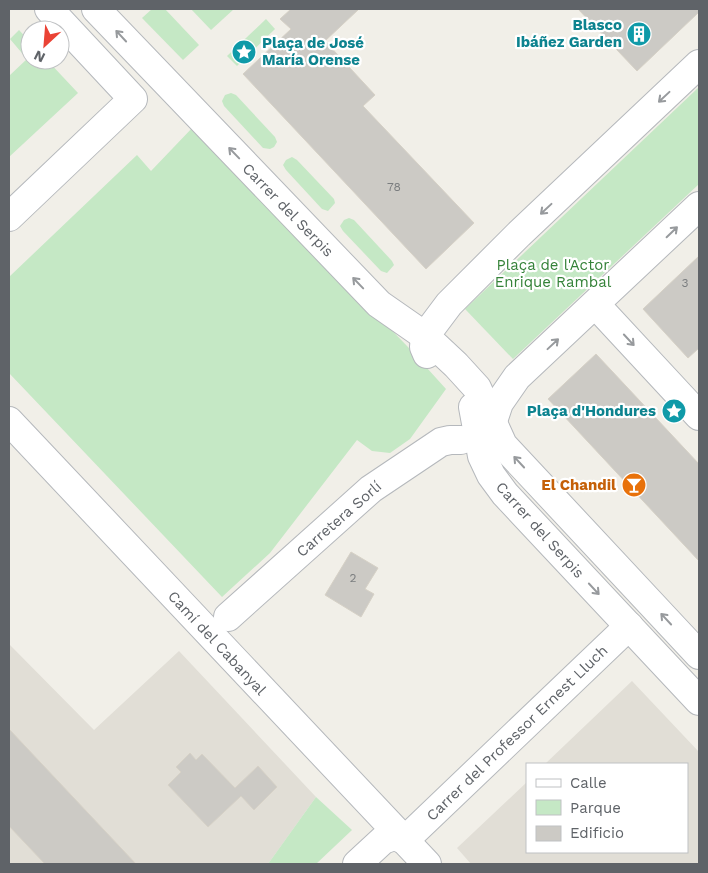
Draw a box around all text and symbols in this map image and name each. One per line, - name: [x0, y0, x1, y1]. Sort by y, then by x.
- place label: Blasco Ibáñez Garden: [516, 16, 622, 51]
- north arrow: [20, 20, 70, 70]
- building icon: Blasco Ibáñez Garden: [626, 21, 652, 47]
- one-way arrow: [115, 29, 127, 42]
- place label: Plaça de José María Orense: [262, 34, 364, 69]
- place icon: Plaça de José María Orense: [231, 39, 257, 65]
- text: N: [31, 47, 47, 66]
- one-way arrow: [657, 91, 670, 103]
- one-way arrow: [228, 147, 240, 160]
- street label: Carrer del Serpis: [239, 159, 337, 261]
- house number: 78: [387, 180, 401, 194]
- one-way arrow: [539, 203, 552, 215]
- one-way arrow: [665, 226, 678, 238]
- park label: Plaça de l'Actor Enrique Rambal: [495, 256, 612, 291]
- house number: 3: [682, 276, 689, 290]
- one-way arrow: [352, 277, 364, 289]
- one-way arrow: [623, 334, 635, 347]
- one-way arrow: [547, 338, 560, 350]
- place icon: Plaça d'Hondures: [661, 398, 687, 424]
- place label: Plaça d'Hondures: [527, 402, 656, 420]
- one-way arrow: [513, 456, 525, 469]
- bar icon: El Chandil: [621, 472, 647, 498]
- place label: El Chandil: [541, 476, 616, 494]
- street label: Carretera Sorlí: [293, 477, 385, 561]
- street label: Carrer del Serpis: [492, 478, 588, 582]
- house number: 2: [350, 571, 357, 585]
- one-way arrow: [588, 583, 600, 595]
- street label: Camí del Cabanyal: [164, 587, 270, 699]
- one-way arrow: [660, 613, 672, 625]
- street label: Carrer del Professor Ernest Lluch: [423, 641, 611, 825]
- legend: [526, 763, 688, 853]
- text: Calle: [570, 774, 607, 792]
- text: Parque: [570, 799, 621, 817]
- text: Edificio: [570, 824, 624, 842]

